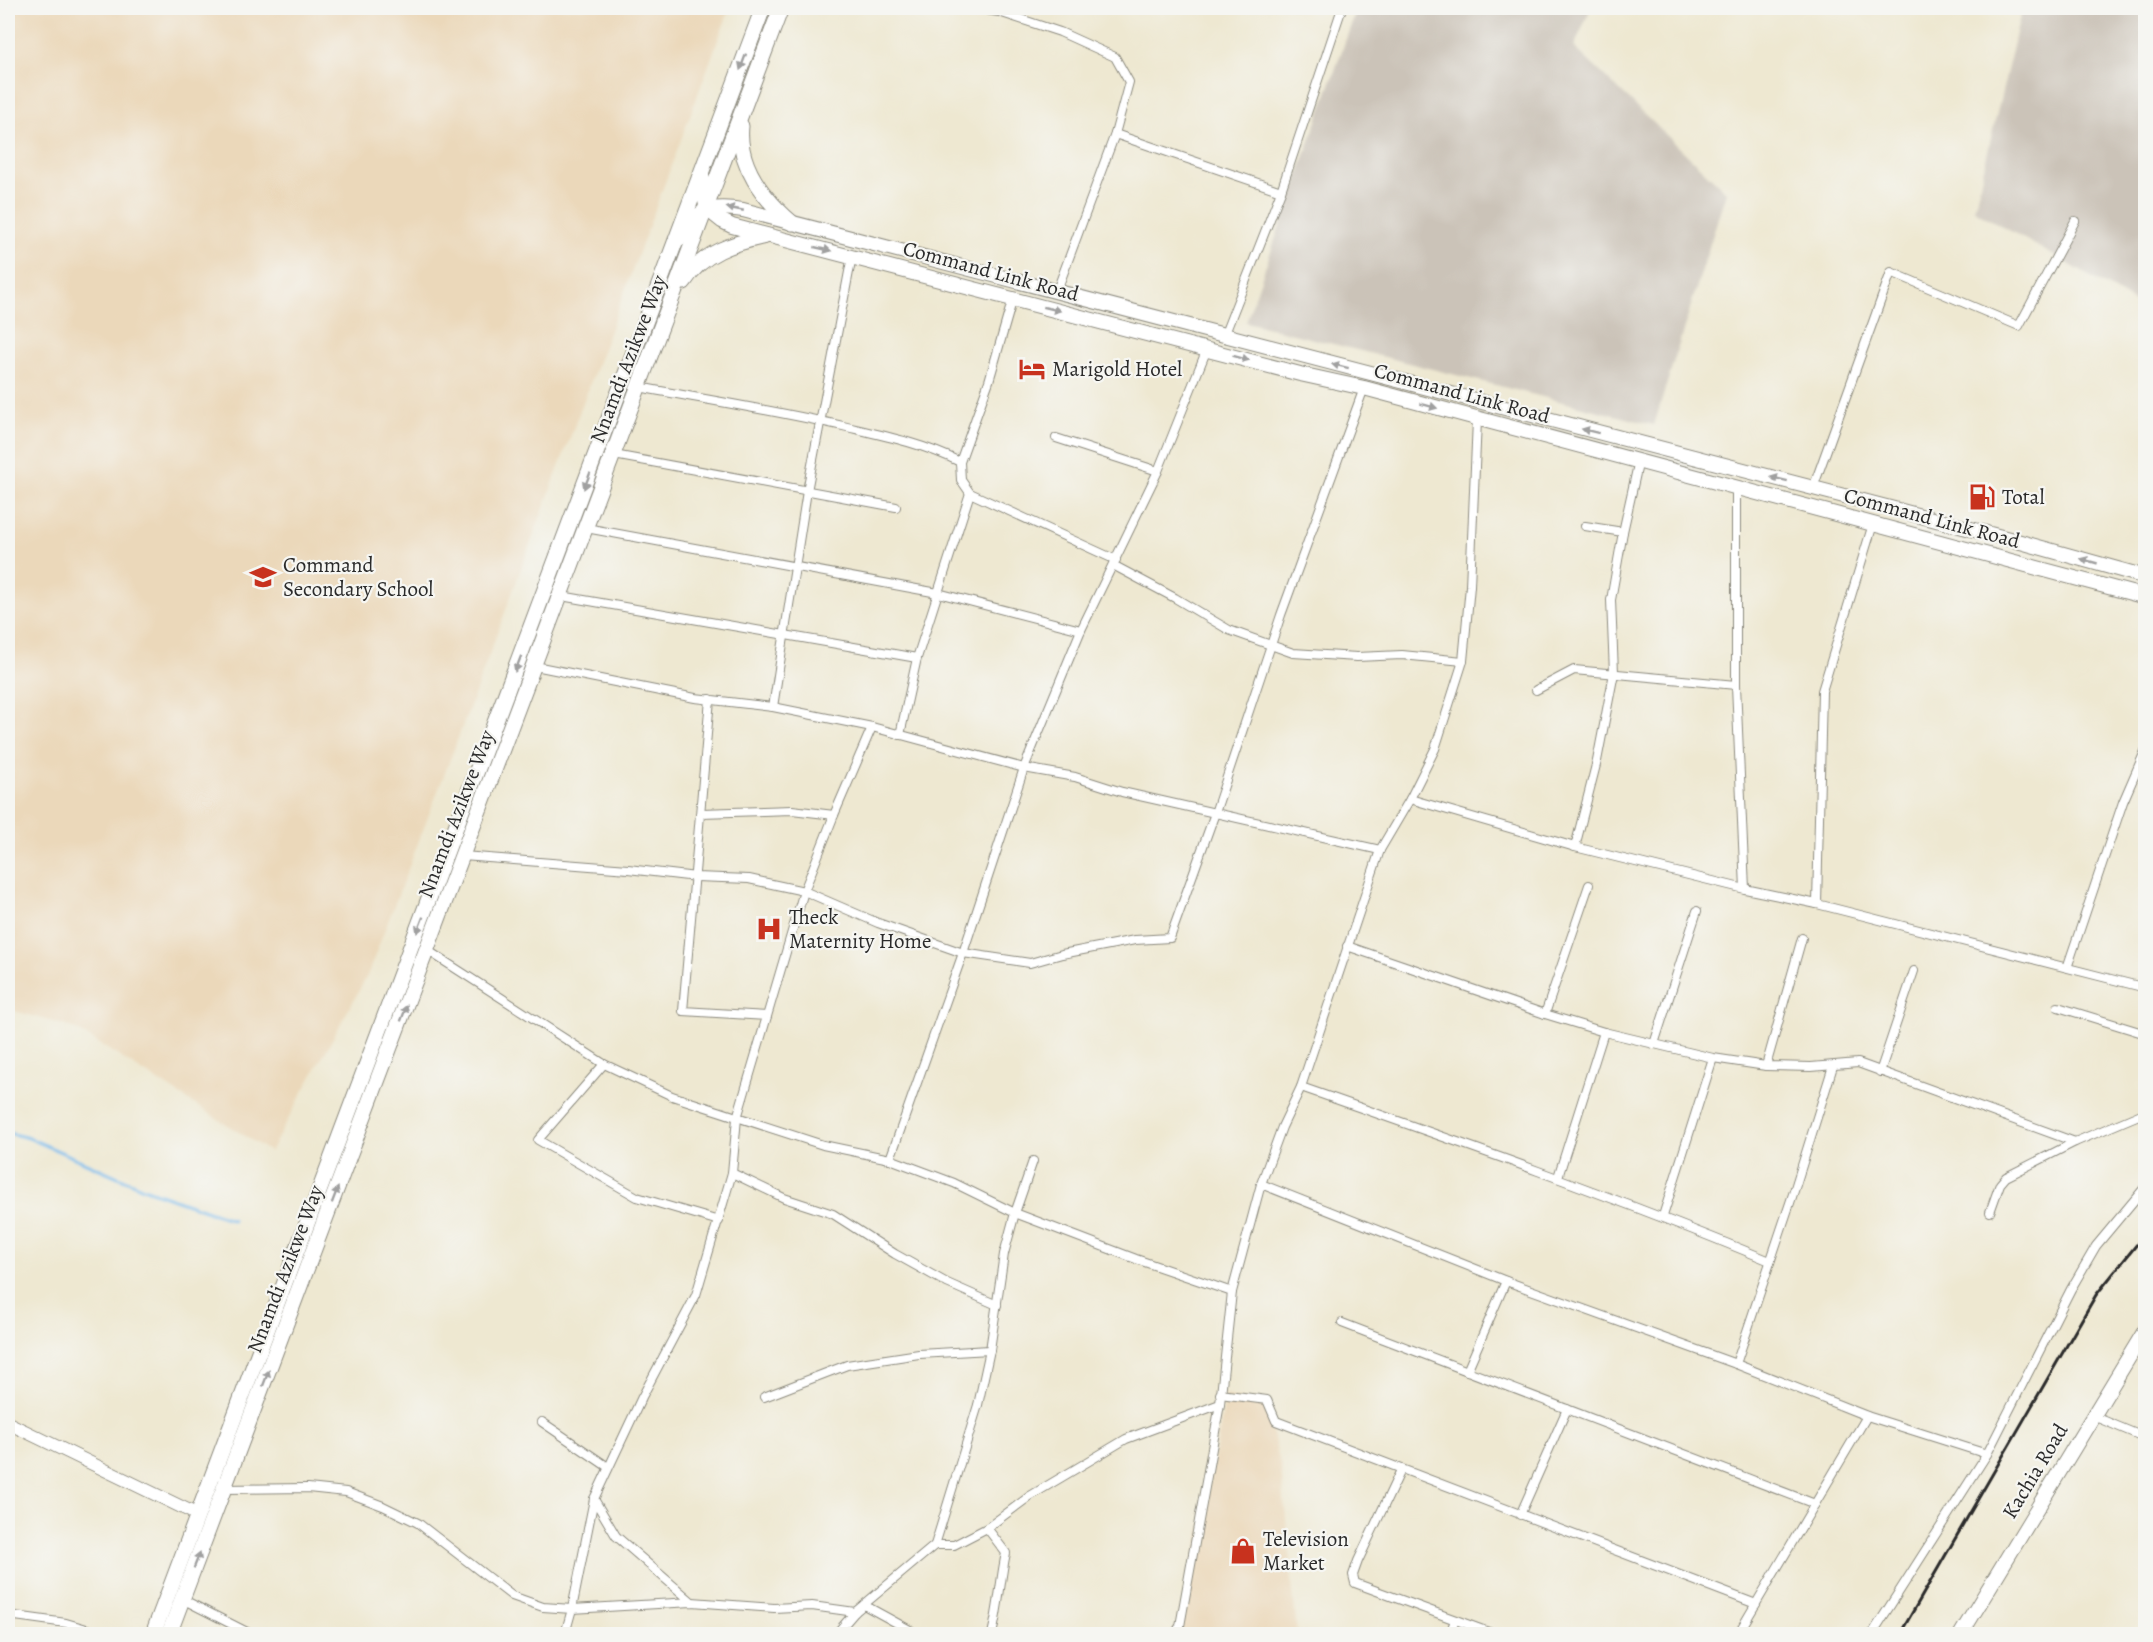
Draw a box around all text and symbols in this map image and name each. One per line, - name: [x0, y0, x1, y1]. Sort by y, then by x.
- one-way arrow: [738, 54, 748, 72]
- one-way arrow: [725, 204, 744, 213]
- street label: Command Link Road: [900, 234, 1083, 308]
- one-way arrow: [813, 245, 832, 255]
- street label: Nnamdi Azikwe Way: [583, 270, 673, 447]
- one-way arrow: [1043, 304, 1061, 314]
- hotel icon: Marigold Hotel: [1017, 354, 1047, 384]
- one-way arrow: [1232, 354, 1250, 363]
- place label: Marigold Hotel: [1052, 355, 1182, 383]
- street label: Command Link Road: [1371, 356, 1554, 430]
- one-way arrow: [1331, 361, 1349, 370]
- one-way arrow: [1420, 402, 1439, 412]
- one-way arrow: [1581, 425, 1599, 435]
- one-way arrow: [581, 472, 591, 490]
- one-way arrow: [1770, 474, 1788, 484]
- street label: Command Link Road: [1841, 481, 2024, 555]
- fuel station icon: Total: [1967, 482, 1997, 512]
- place label: Total: [2002, 483, 2045, 511]
- place label: Command Secondary School: [283, 551, 434, 603]
- one-way arrow: [2080, 556, 2098, 565]
- school or university icon: Command Secondary School: [248, 562, 278, 592]
- one-way arrow: [513, 655, 523, 673]
- street label: Nnamdi Azikwe Way: [411, 725, 501, 902]
- place label: Theck Maternity Home: [789, 903, 931, 955]
- hospital icon: Theck Maternity Home: [754, 914, 784, 944]
- one-way arrow: [415, 916, 424, 934]
- one-way arrow: [399, 1004, 409, 1022]
- street label: Nnamdi Azikwe Way: [240, 1180, 330, 1357]
- one-way arrow: [331, 1186, 340, 1204]
- one-way arrow: [261, 1368, 271, 1386]
- street label: Kachia Road: [1996, 1418, 2075, 1524]
- place label: Television Market: [1263, 1525, 1349, 1577]
- shop icon: Television Market: [1228, 1536, 1258, 1566]
- one-way arrow: [193, 1551, 202, 1569]

